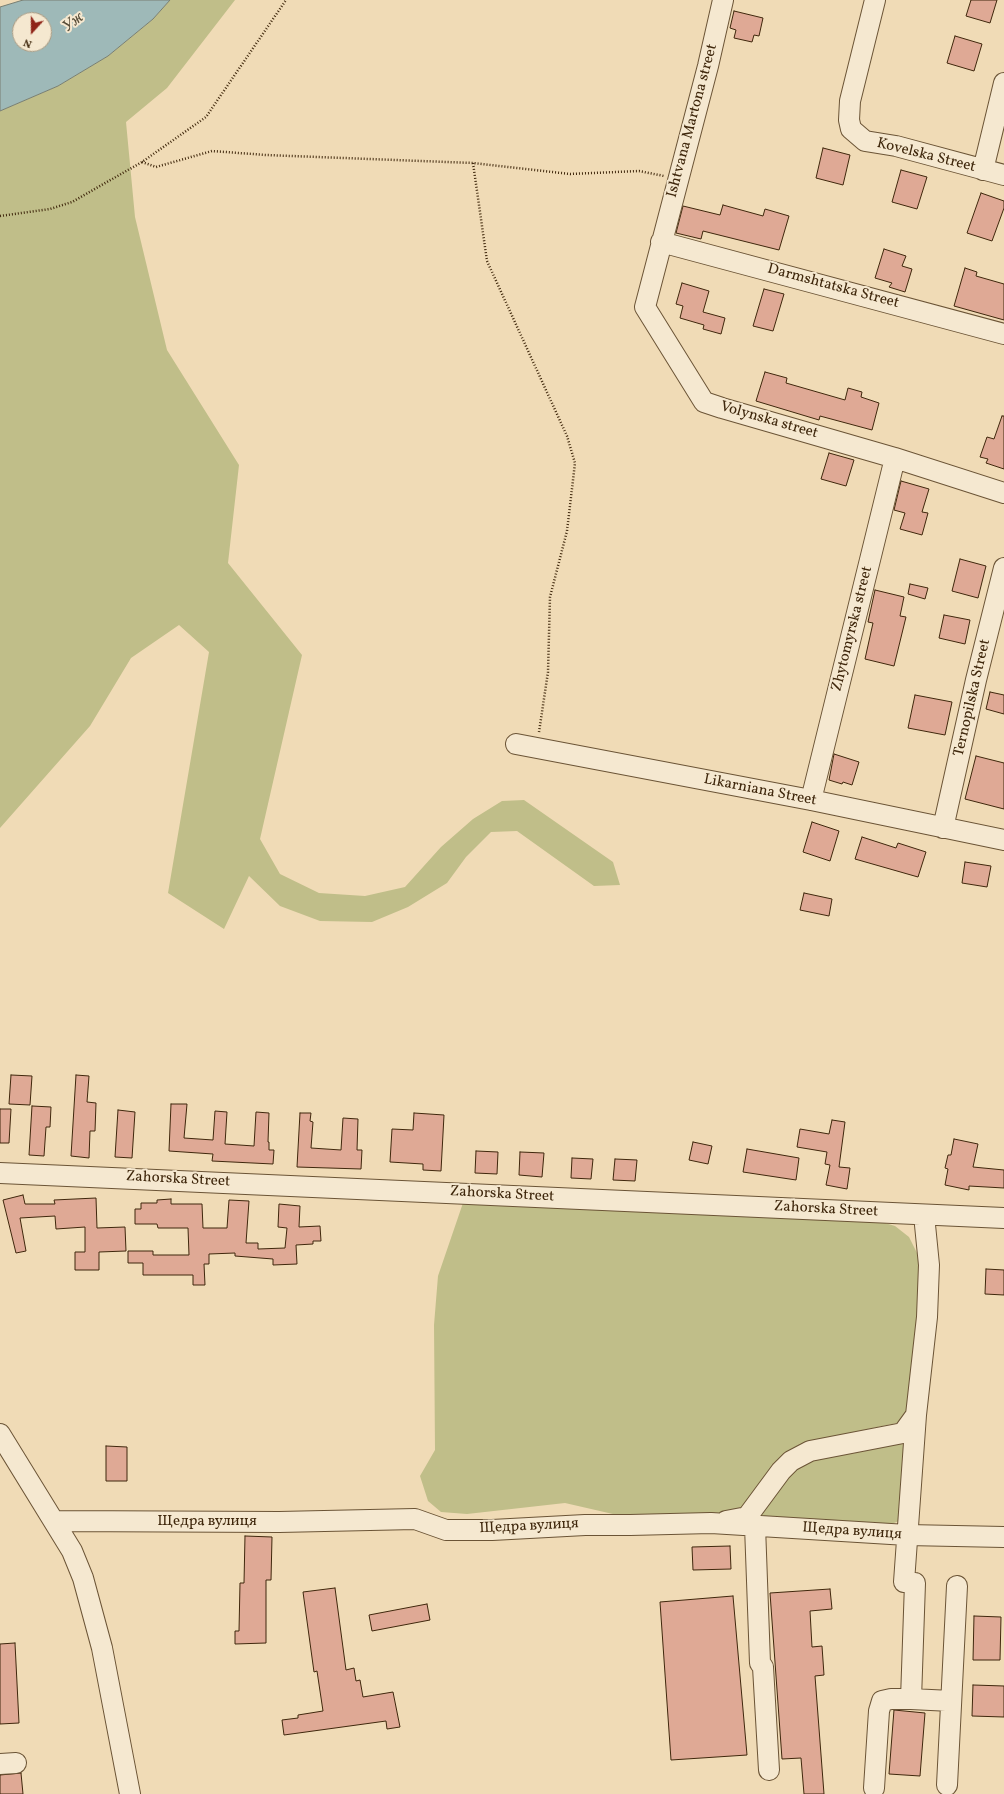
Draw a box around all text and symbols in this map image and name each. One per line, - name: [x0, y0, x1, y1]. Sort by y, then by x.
- water label: Уж: [60, 9, 88, 37]
- north arrow: [12, 12, 52, 52]
- text: N: [21, 34, 34, 51]
- street label: Ishtvana Martona street: [664, 42, 722, 200]
- street label: Kovelska Street: [875, 135, 977, 177]
- street label: Darmshtatska Street: [765, 261, 901, 313]
- street label: Volynska street: [718, 398, 820, 444]
- street label: Zhytomyrska street: [829, 564, 877, 694]
- street label: Ternopilska Street: [951, 637, 995, 759]
- street label: Likarniana Street: [702, 771, 818, 811]
- street label: Zahorska Street: [125, 1168, 231, 1192]
- street label: Zahorska Street: [449, 1183, 555, 1207]
- street label: Zahorska Street: [773, 1198, 879, 1222]
- street label: Щедра вулиця: [157, 1513, 257, 1531]
- street label: Щедра вулиця: [479, 1515, 579, 1539]
- street label: Щедра вулиця: [802, 1520, 902, 1544]

